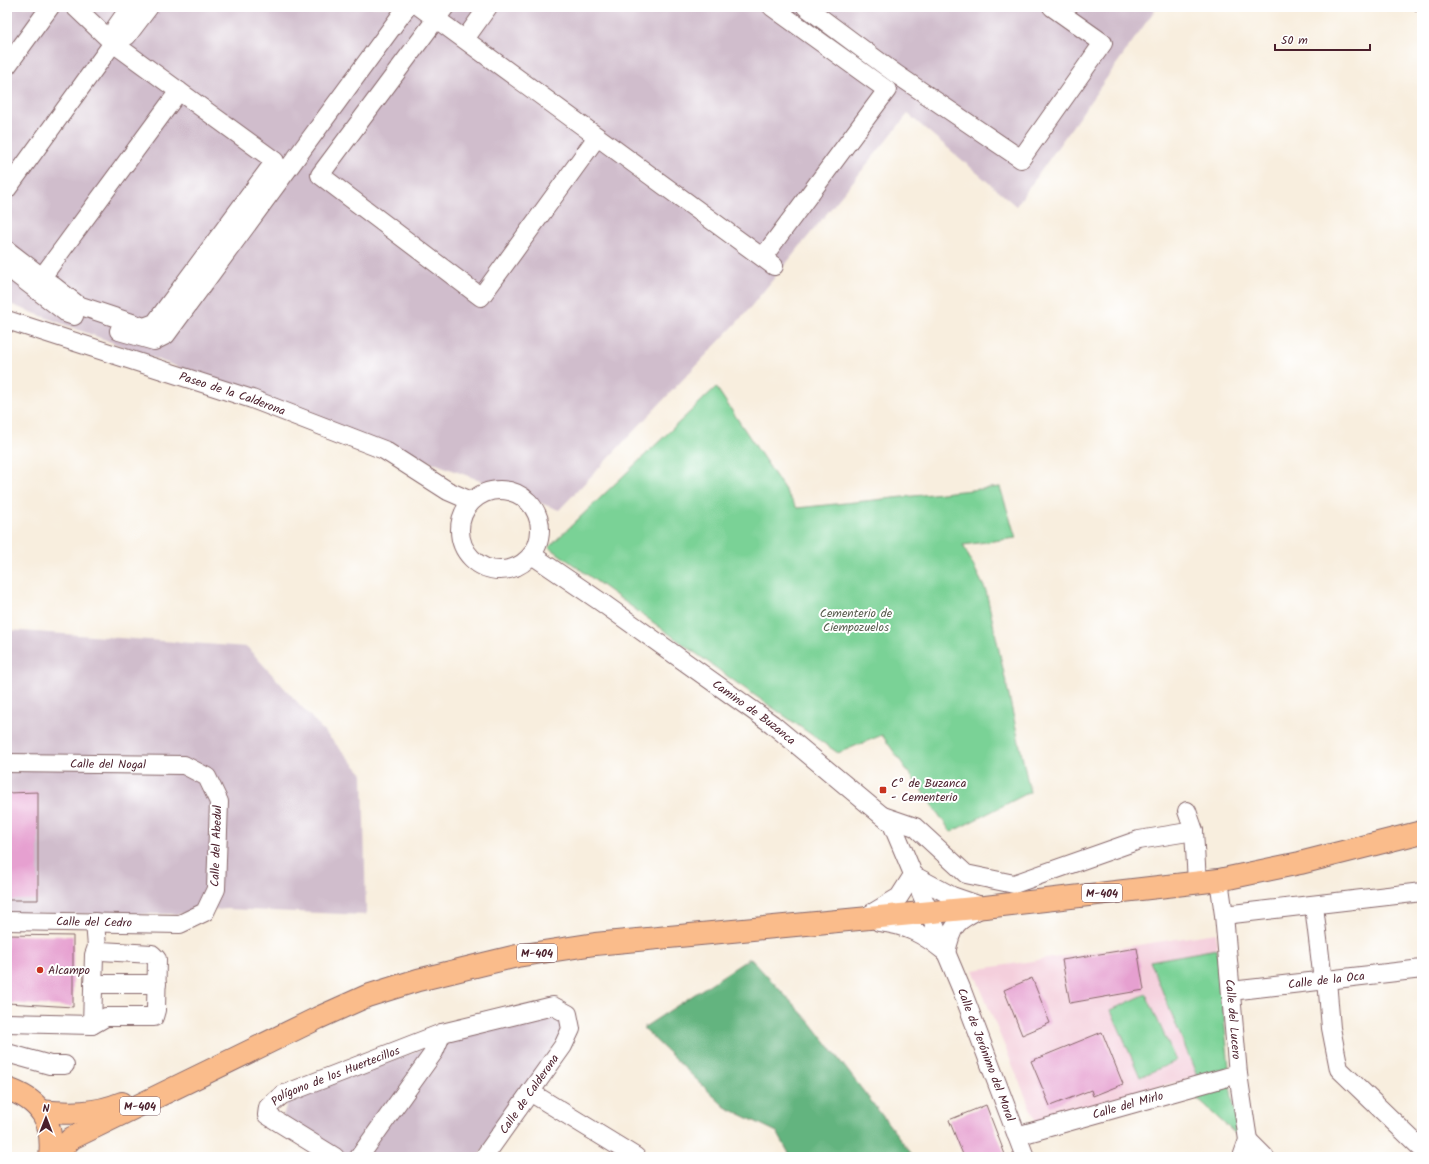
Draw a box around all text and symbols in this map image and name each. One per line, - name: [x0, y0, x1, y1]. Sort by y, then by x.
- scale bar: [1275, 26, 1370, 52]
- text: 50 m: [1281, 31, 1308, 50]
- street label: Paseo de la Calderona: [177, 367, 288, 421]
- park label: Cementerio de Ciempozuelos: [820, 604, 893, 637]
- street label: Camino de Buzanca: [708, 675, 800, 750]
- street label: Calle del Nogal: [70, 755, 146, 775]
- place label: Cº de Buzanca - Cementerio: [891, 774, 967, 807]
- marker: Cº de Buzanca - Cementerio: [878, 785, 888, 795]
- street label: Calle del Abedul: [206, 805, 227, 887]
- road number: M-404: [1082, 884, 1122, 902]
- street label: Calle del Cedro: [56, 912, 132, 933]
- road number: M-404: [517, 944, 557, 962]
- place label: Alcampo: [48, 961, 90, 980]
- marker: Alcampo: [35, 965, 45, 975]
- street label: Calle de la Oca: [1287, 967, 1366, 994]
- street label: Calle del Lucero: [1220, 978, 1246, 1060]
- street label: Calle de Jerónimo del Moral: [952, 985, 1020, 1124]
- street label: Polígono de los Huertecillos: [267, 1041, 403, 1111]
- street label: Calle de Calderona: [495, 1050, 564, 1138]
- street label: Calle del Mirlo: [1090, 1086, 1165, 1124]
- road number: M-404: [120, 1097, 160, 1115]
- north arrow: [26, 1098, 66, 1138]
- text: N: [43, 1100, 50, 1118]

